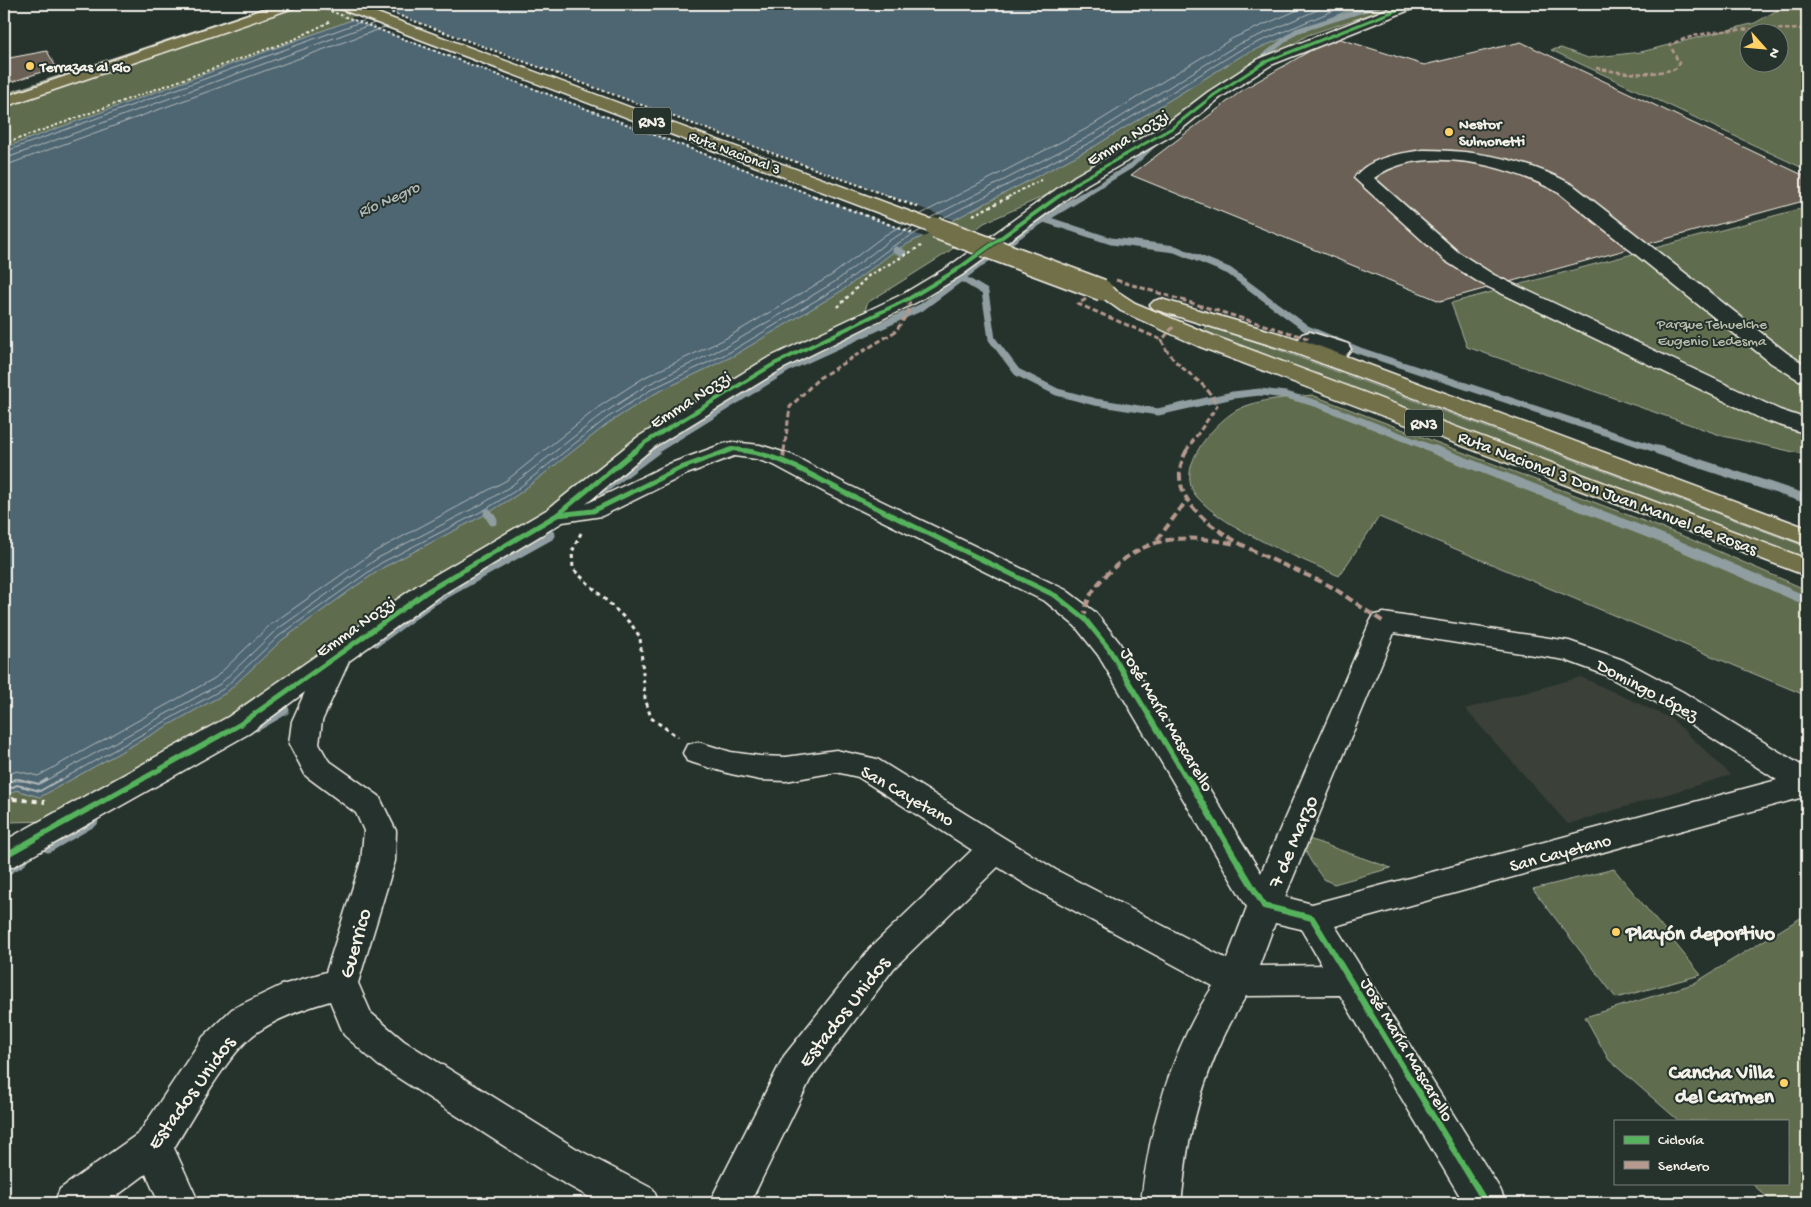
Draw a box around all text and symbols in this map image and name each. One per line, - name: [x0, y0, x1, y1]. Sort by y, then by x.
- north arrow: [1738, 22, 1788, 72]
- text: N: [1764, 45, 1783, 61]
- place label: Terrazas al Río: [39, 59, 131, 77]
- marker: Terrazas al Río: [24, 60, 36, 72]
- street label: Emma Nozzi: [1083, 106, 1173, 172]
- road number: RN3: [633, 108, 671, 134]
- place label: Nestor Sulmonetti: [1459, 116, 1525, 151]
- marker: Nestor Sulmonetti: [1443, 126, 1455, 138]
- street label: Ruta Nacional 3: [686, 128, 783, 180]
- water label: Río Negro: [356, 179, 424, 223]
- park label: Parque Tehuelche Eugenio Ledesma: [1656, 316, 1767, 351]
- street label: Emma Nozzi: [647, 368, 736, 434]
- road number: RN3: [1405, 409, 1443, 436]
- street label: Ruta Nacional 3 Don Juan Manuel de Rosas: [1455, 427, 1761, 562]
- street label: Emma Nozzi: [313, 593, 400, 663]
- street label: José María Mascarello: [1115, 644, 1217, 796]
- street label: Domingo López: [1591, 655, 1702, 727]
- street label: San Cayetano: [856, 762, 957, 832]
- street label: 7 de Marzo: [1264, 792, 1326, 893]
- street label: San Cayetano: [1508, 831, 1614, 878]
- street label: Guerrico: [336, 906, 379, 982]
- place label: Playón deportivo: [1625, 923, 1775, 948]
- marker: Playón deportivo: [1610, 926, 1622, 938]
- street label: Estados Unidos: [794, 951, 898, 1074]
- street label: José María Mascarello: [1355, 974, 1457, 1126]
- street label: Estados Unidos: [143, 1031, 243, 1156]
- place label: Cancha Villa del Carmen: [1668, 1062, 1775, 1111]
- marker: Cancha Villa del Carmen: [1778, 1077, 1790, 1089]
- legend: [1614, 1120, 1788, 1184]
- text: Ciclovía: [1658, 1132, 1704, 1150]
- text: Sendero: [1658, 1158, 1710, 1176]

